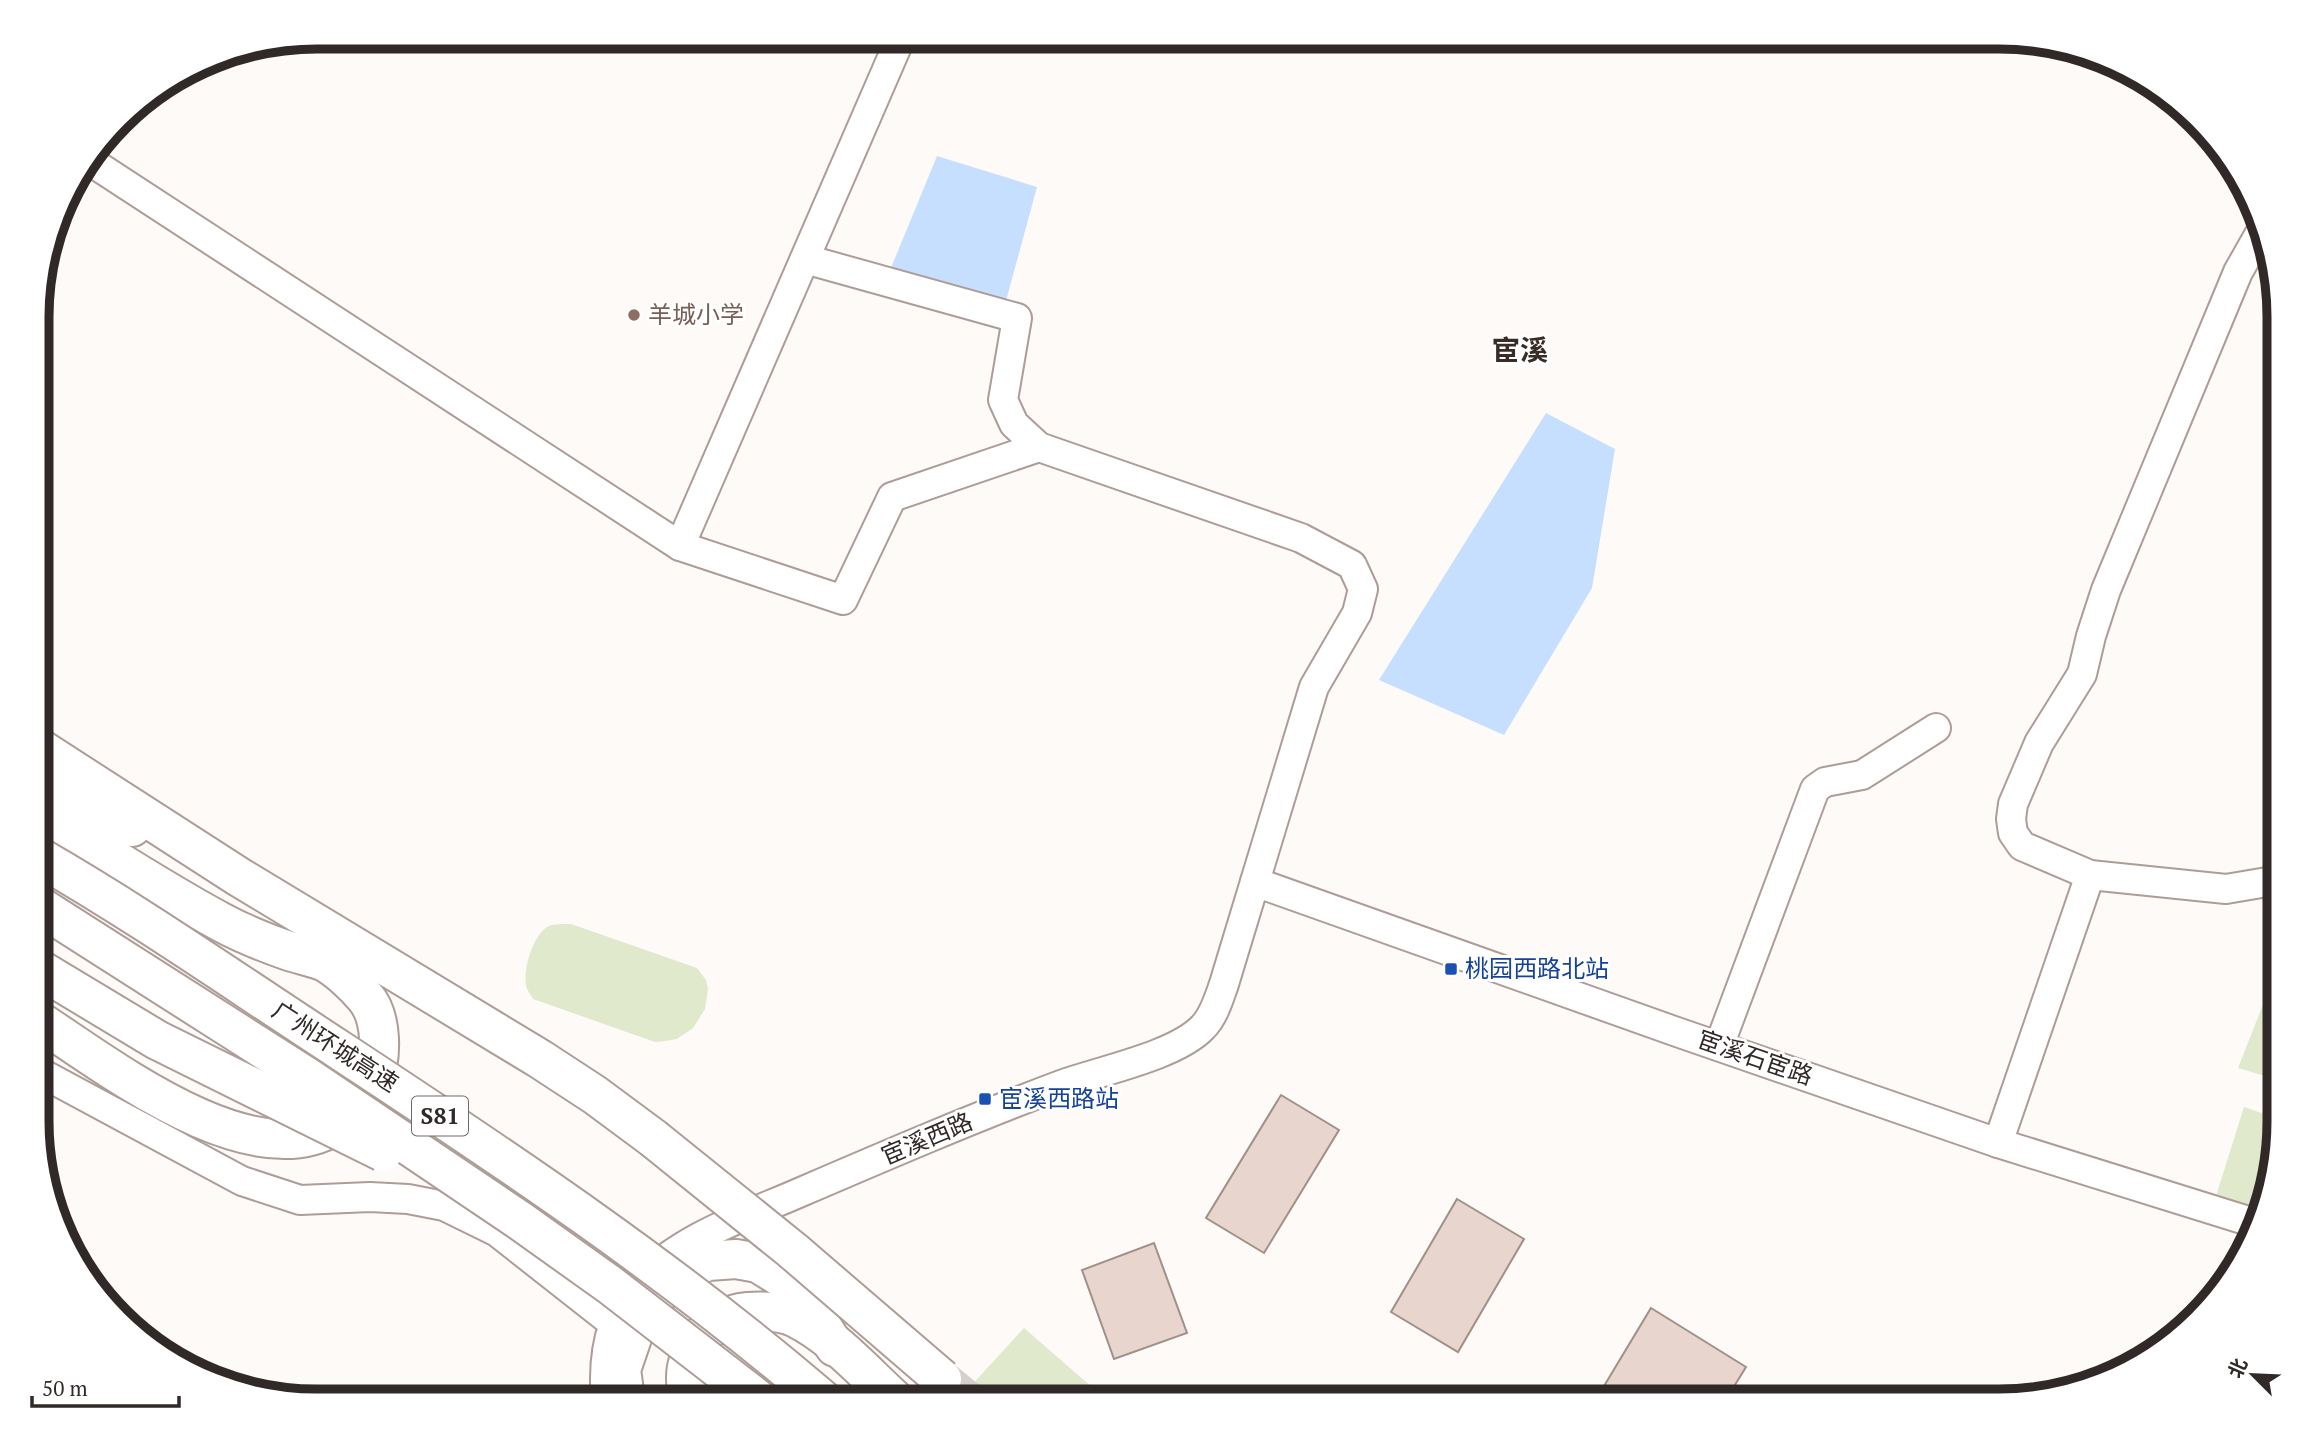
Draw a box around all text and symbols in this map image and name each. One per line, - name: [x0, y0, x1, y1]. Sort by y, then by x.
- place label: 羊城小学: [648, 298, 744, 330]
- marker: 羊城小学: [626, 307, 642, 323]
- district label: 宦溪: [1492, 331, 1548, 368]
- place label: 桃园西路北站: [1465, 952, 1609, 984]
- marker: 桃园西路北站: [1443, 961, 1459, 977]
- street label: 广州环城高速: [266, 994, 405, 1099]
- street label: 宦溪石宦路: [1693, 1022, 1817, 1092]
- place label: 宦溪西路站: [999, 1082, 1119, 1114]
- marker: 宦溪西路站: [977, 1091, 993, 1107]
- road number: S81: [412, 1096, 468, 1135]
- street label: 宦溪西路: [876, 1105, 977, 1172]
- north arrow: [2218, 1340, 2288, 1410]
- text: 北: [2222, 1354, 2252, 1382]
- scale bar: [32, 1364, 178, 1408]
- text: 50 m: [42, 1374, 88, 1402]

